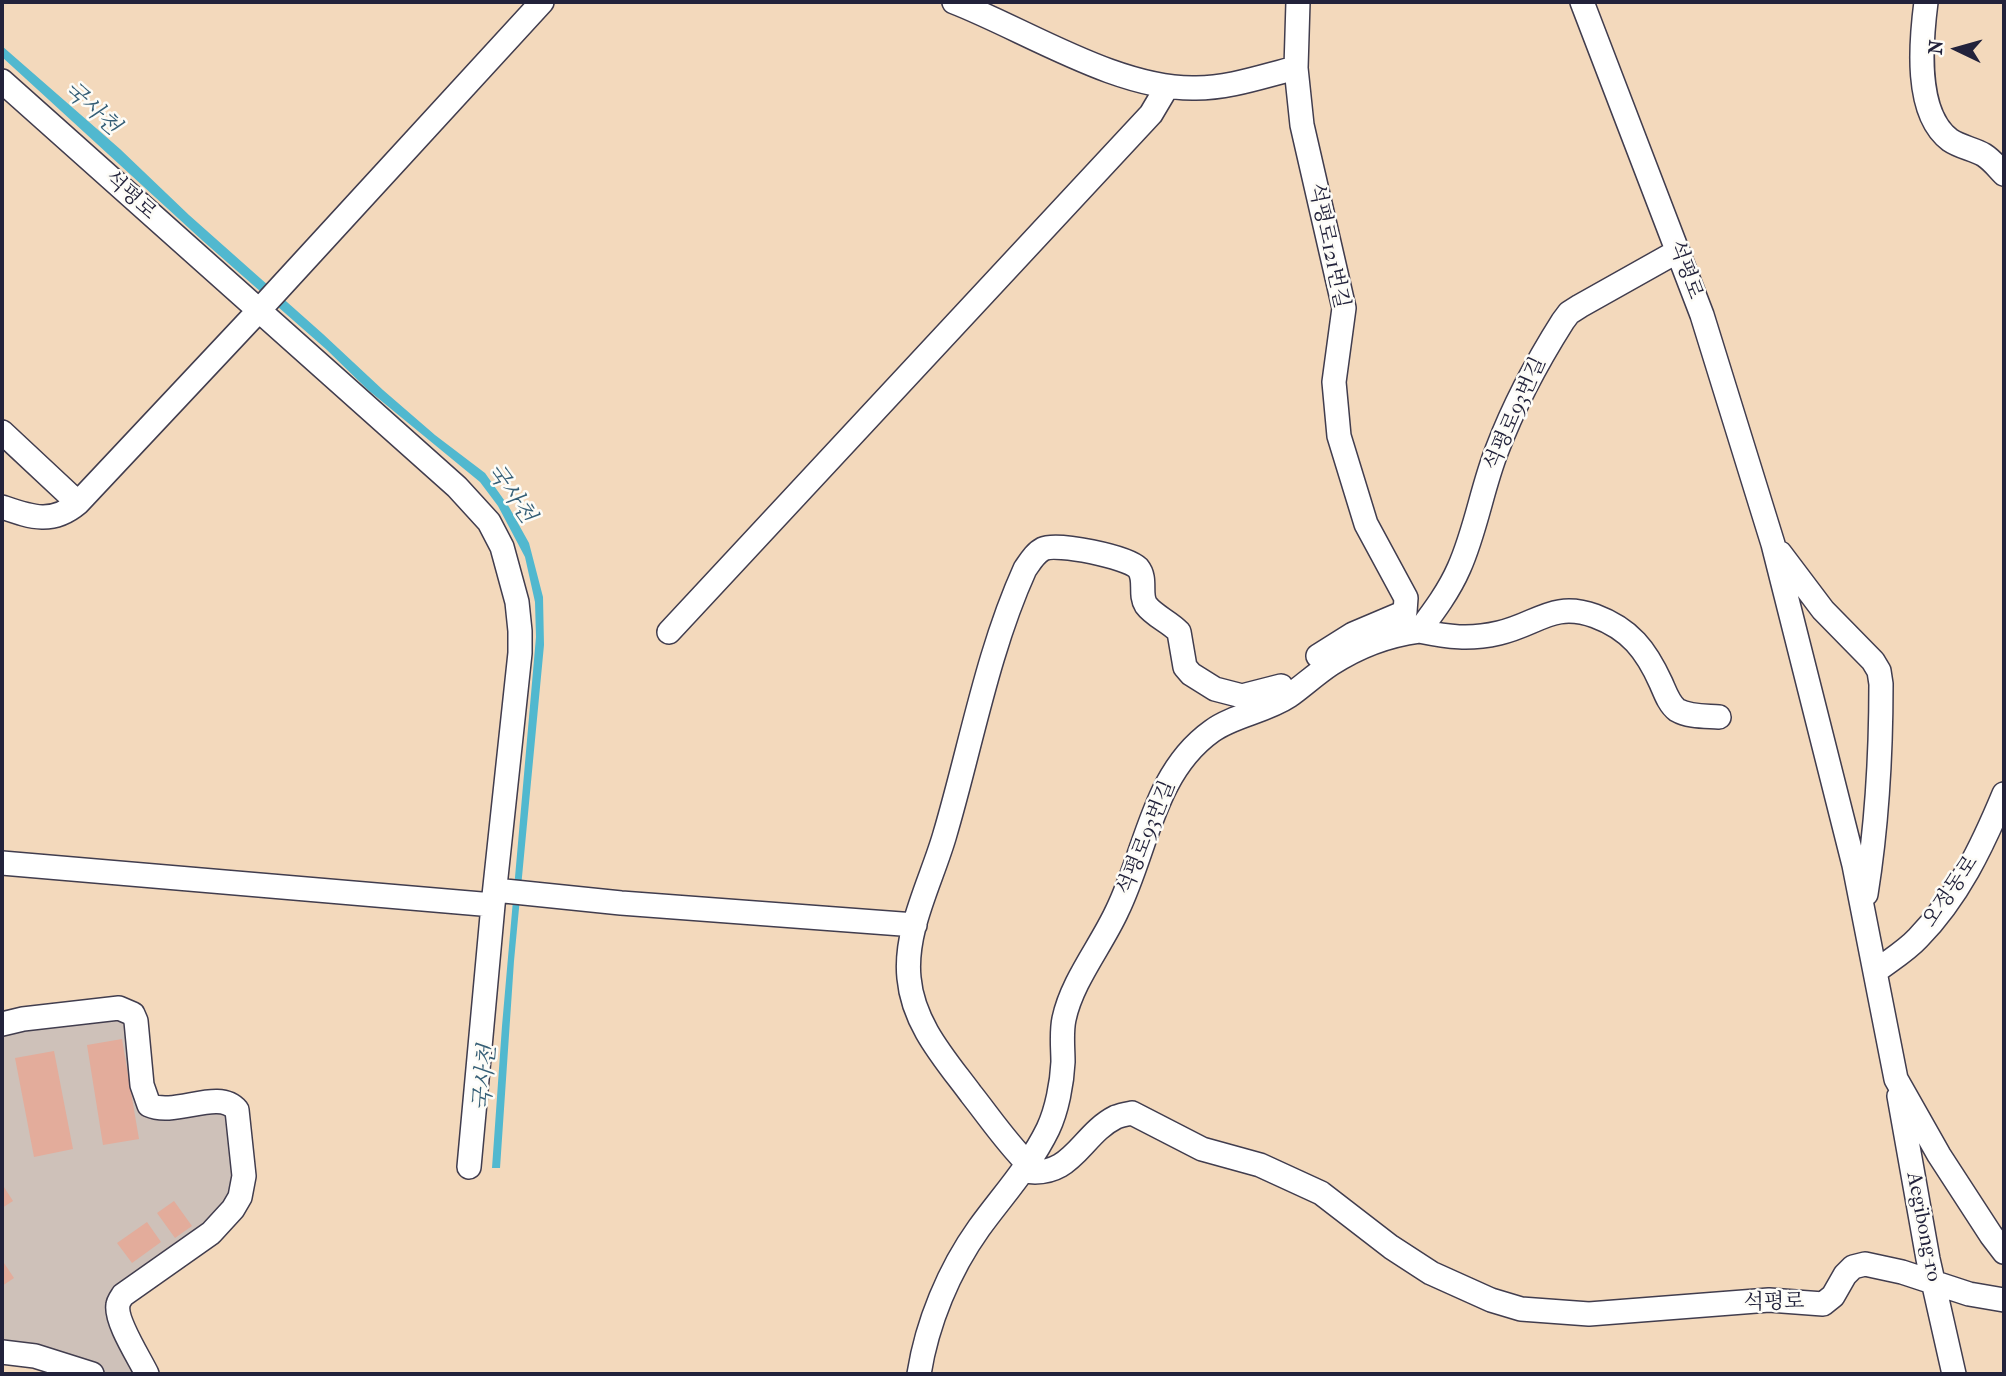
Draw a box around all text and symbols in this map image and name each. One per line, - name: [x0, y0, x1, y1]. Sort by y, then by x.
- north arrow: [1922, 14, 1992, 84]
- text: N: [1924, 39, 1948, 55]
- water label: 국사천: [57, 76, 125, 142]
- street label: 석평로: [99, 166, 161, 226]
- street label: 석평로121번길: [1302, 181, 1354, 311]
- street label: 석평로: [1663, 237, 1707, 303]
- street label: 석평로93번길: [1480, 354, 1552, 474]
- water label: 국사천: [480, 459, 540, 529]
- street label: 석평로93번길: [1113, 777, 1181, 899]
- street label: 오정동로: [1918, 851, 1984, 933]
- water label: 국사천: [469, 1044, 503, 1112]
- street label: Aegibong-ro: [1900, 1170, 1946, 1284]
- street label: 석평로: [1743, 1290, 1805, 1316]

